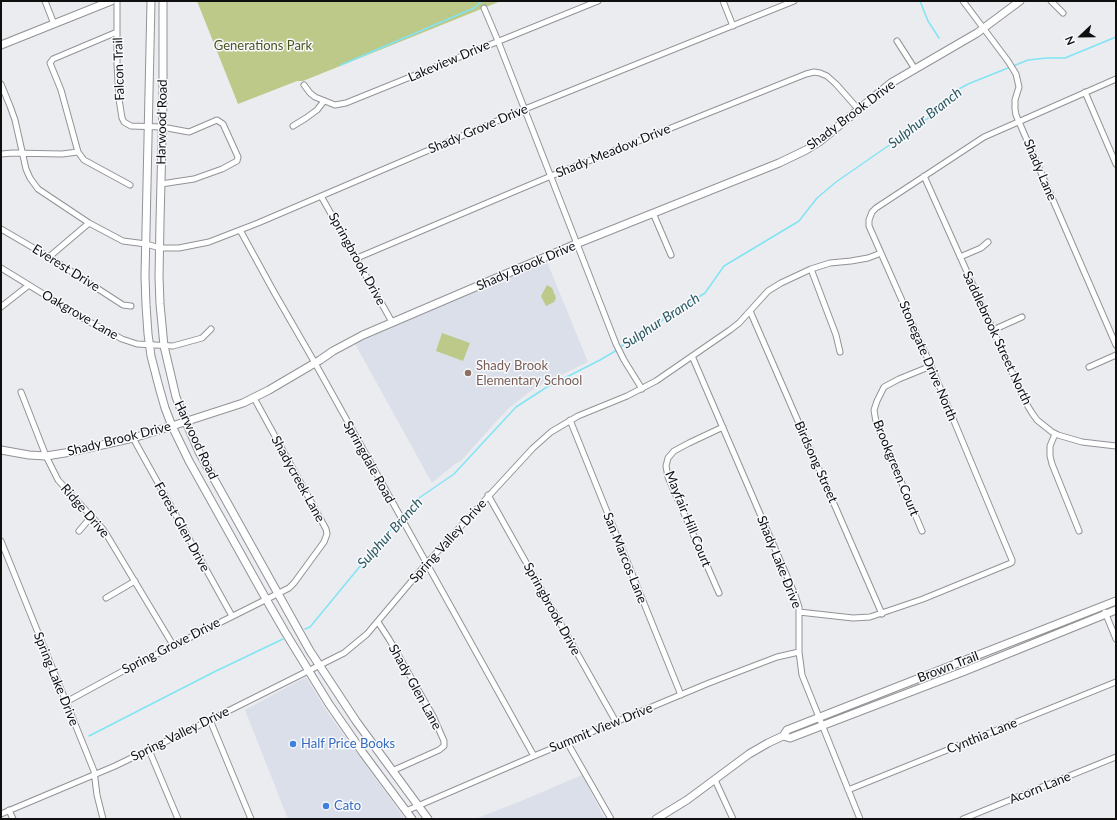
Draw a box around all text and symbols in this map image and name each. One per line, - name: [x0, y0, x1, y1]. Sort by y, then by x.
- north arrow: [1061, 16, 1101, 56]
- text: N: [1062, 34, 1077, 47]
- street label: Falcon Trail: [110, 37, 128, 101]
- street label: Lakeview Drive: [406, 37, 492, 85]
- park label: Generations Park: [214, 38, 312, 54]
- street label: Shady Brook Drive: [804, 77, 898, 153]
- street label: Harwood Road: [153, 79, 171, 165]
- water label: Sulphur Branch: [885, 84, 965, 152]
- street label: Shady Grove Drive: [426, 101, 530, 157]
- street label: Shady Meadow Drive: [553, 121, 673, 181]
- street label: Shady Lane: [1020, 137, 1060, 203]
- street label: Springbrook Drive: [325, 210, 389, 308]
- street label: Shady Brook Drive: [474, 238, 578, 294]
- street label: Everest Drive: [29, 241, 103, 295]
- street label: Saddlebrook Street North: [959, 269, 1035, 407]
- street label: Oakgrove Lane: [39, 287, 121, 343]
- water label: Sulphur Branch: [619, 290, 703, 352]
- street label: Stonegate Drive North: [896, 299, 960, 423]
- place label: Shady Brook Elementary School: [476, 358, 582, 389]
- marker: Shady Brook Elementary School: [463, 368, 473, 378]
- street label: Harwood Road: [171, 398, 221, 482]
- street label: Springdale Road: [340, 418, 398, 506]
- street label: Brookgreen Court: [870, 418, 922, 518]
- street label: Shady Brook Drive: [66, 419, 172, 459]
- street label: Birdsong Street: [791, 419, 841, 505]
- street label: Shadycreek Lane: [268, 433, 328, 525]
- street label: Mayfair Hill Court: [662, 469, 714, 569]
- street label: Forest Glen Drive: [151, 479, 213, 575]
- street label: Ridge Drive: [57, 481, 113, 541]
- water label: Sulphur Branch: [354, 494, 426, 572]
- street label: Spring Valley Drive: [406, 496, 490, 586]
- street label: San Marcos Lane: [600, 510, 650, 606]
- street label: Shady Lake Drive: [753, 513, 805, 611]
- street label: Springbrook Drive: [520, 560, 584, 658]
- street label: Spring Grove Drive: [119, 615, 223, 677]
- street label: Spring Lake Drive: [30, 630, 82, 728]
- street label: Shady Glen Lane: [385, 642, 445, 732]
- street label: Brown Trail: [915, 648, 981, 686]
- street label: Summit View Drive: [547, 700, 655, 756]
- street label: Spring Valley Drive: [128, 703, 232, 765]
- street label: Cynthia Lane: [945, 715, 1019, 757]
- place label: Half Price Books: [301, 736, 395, 752]
- marker: Half Price Books: [288, 739, 298, 749]
- street label: Acorn Lane: [1007, 769, 1073, 807]
- place label: Cato: [334, 798, 361, 814]
- marker: Cato: [321, 801, 331, 811]

